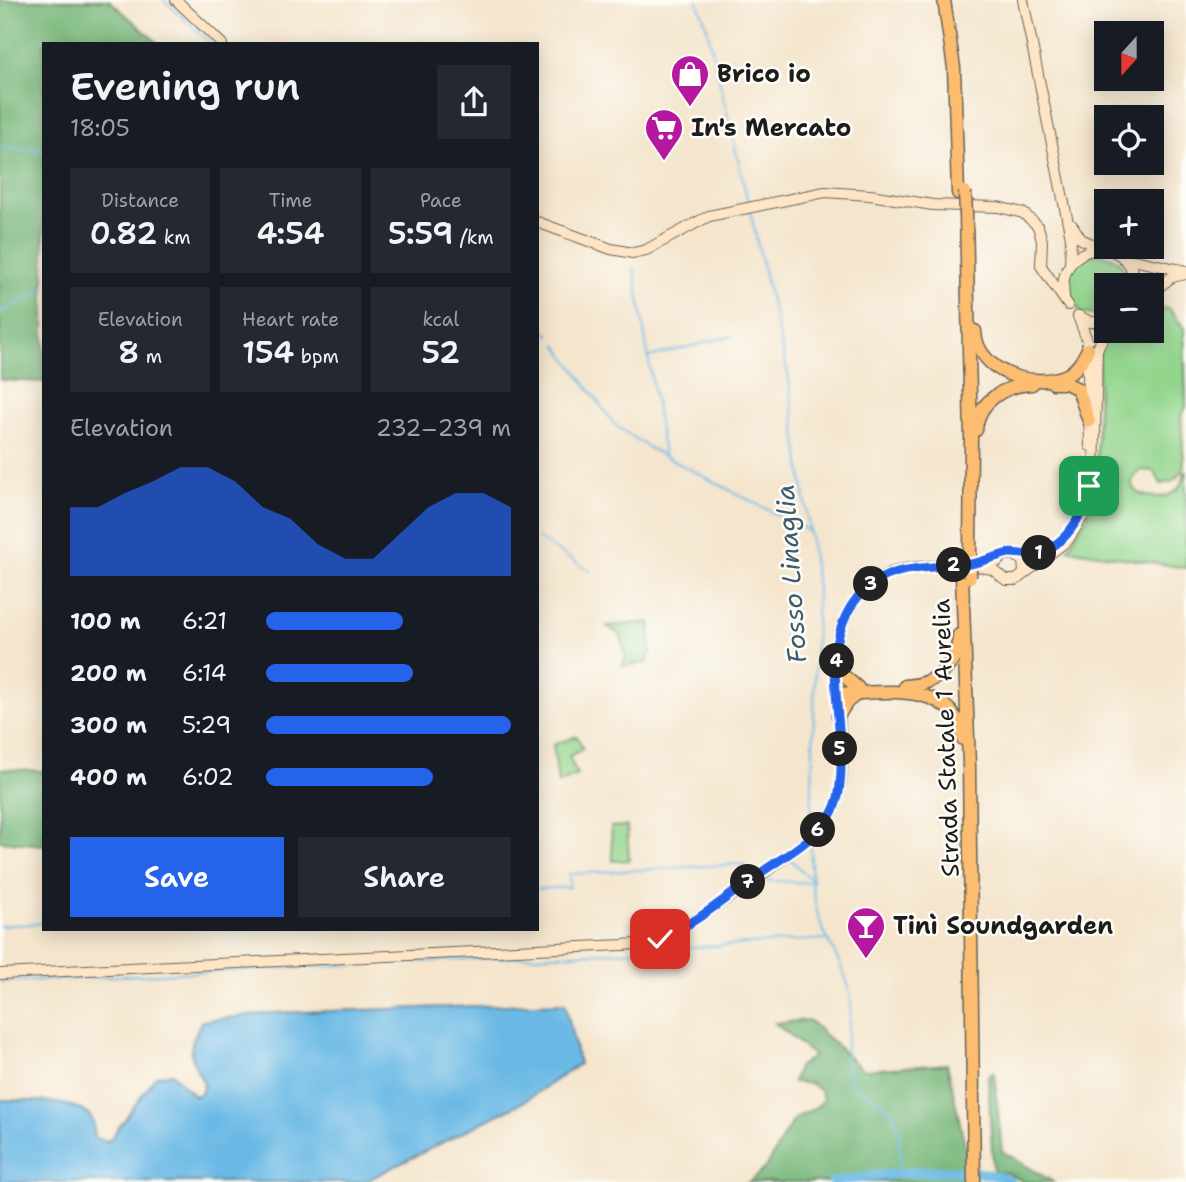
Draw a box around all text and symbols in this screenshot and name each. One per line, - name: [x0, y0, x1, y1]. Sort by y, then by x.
- north arrow: [1094, 21, 1164, 91]
- map controls: [1094, 21, 1164, 343]
- shop icon: Brico io: [669, 53, 711, 108]
- place label: Brico io: [717, 58, 811, 90]
- text: Evening run: [70, 61, 300, 112]
- button: share: [437, 65, 511, 139]
- button: locate: [1094, 105, 1164, 175]
- supermarket icon: In's Mercato: [643, 107, 685, 162]
- place label: In's Mercato: [691, 112, 851, 144]
- text: 18:05: [70, 113, 130, 143]
- text: Distance: [101, 188, 179, 213]
- text: Time: [269, 188, 312, 213]
- text: Pace: [420, 188, 462, 213]
- button: +: [1094, 189, 1164, 259]
- text: 0.82: [90, 213, 157, 254]
- text: 4:54: [256, 213, 325, 254]
- text: 5:59: [388, 213, 453, 254]
- text: km: [157, 225, 191, 250]
- text: /km: [453, 225, 494, 250]
- button: −: [1094, 273, 1164, 343]
- text: Elevation: [98, 307, 183, 332]
- text: Heart rate: [242, 307, 339, 332]
- text: kcal: [422, 307, 459, 332]
- text: 8: [118, 332, 139, 373]
- text: 154: [242, 332, 294, 373]
- text: 52: [422, 332, 460, 373]
- text: m: [139, 344, 162, 369]
- text: bpm: [294, 344, 339, 369]
- text: Elevation: [70, 413, 173, 443]
- text: 232–239 m: [376, 413, 511, 443]
- pin: [1059, 456, 1119, 516]
- icon: arrive: [1070, 467, 1108, 505]
- water label: Fosso Linaglia: [767, 483, 814, 665]
- pin: 1: [1021, 536, 1056, 570]
- text: 1: [1034, 540, 1043, 565]
- pin: 2: [936, 548, 972, 582]
- text: 2: [947, 552, 960, 577]
- pin: 3: [854, 566, 888, 602]
- text: 3: [864, 571, 877, 596]
- street label: Strada Statale 1 Aurelia: [925, 598, 967, 878]
- text: 100 m: [70, 606, 141, 636]
- text: 6:21: [182, 606, 227, 636]
- pin: 4: [820, 644, 854, 678]
- text: 4: [830, 648, 843, 673]
- text: 200 m: [70, 658, 147, 688]
- text: 6:14: [182, 658, 227, 688]
- text: 300 m: [70, 710, 147, 740]
- text: 5:29: [182, 710, 231, 740]
- pin: 5: [822, 732, 858, 766]
- text: 5: [834, 736, 845, 761]
- text: 400 m: [70, 762, 147, 792]
- text: 6:02: [182, 762, 234, 792]
- pin: 6: [800, 812, 836, 848]
- text: 6: [811, 817, 824, 842]
- button: Save: [70, 837, 284, 917]
- button: Share: [298, 837, 511, 917]
- pin: 7: [730, 864, 766, 900]
- text: 7: [741, 869, 754, 894]
- bar icon: Tinì Soundgarden: [845, 905, 887, 960]
- pin: [630, 909, 690, 969]
- place label: Tinì Soundgarden: [893, 910, 1113, 942]
- icon: check: [641, 920, 679, 958]

